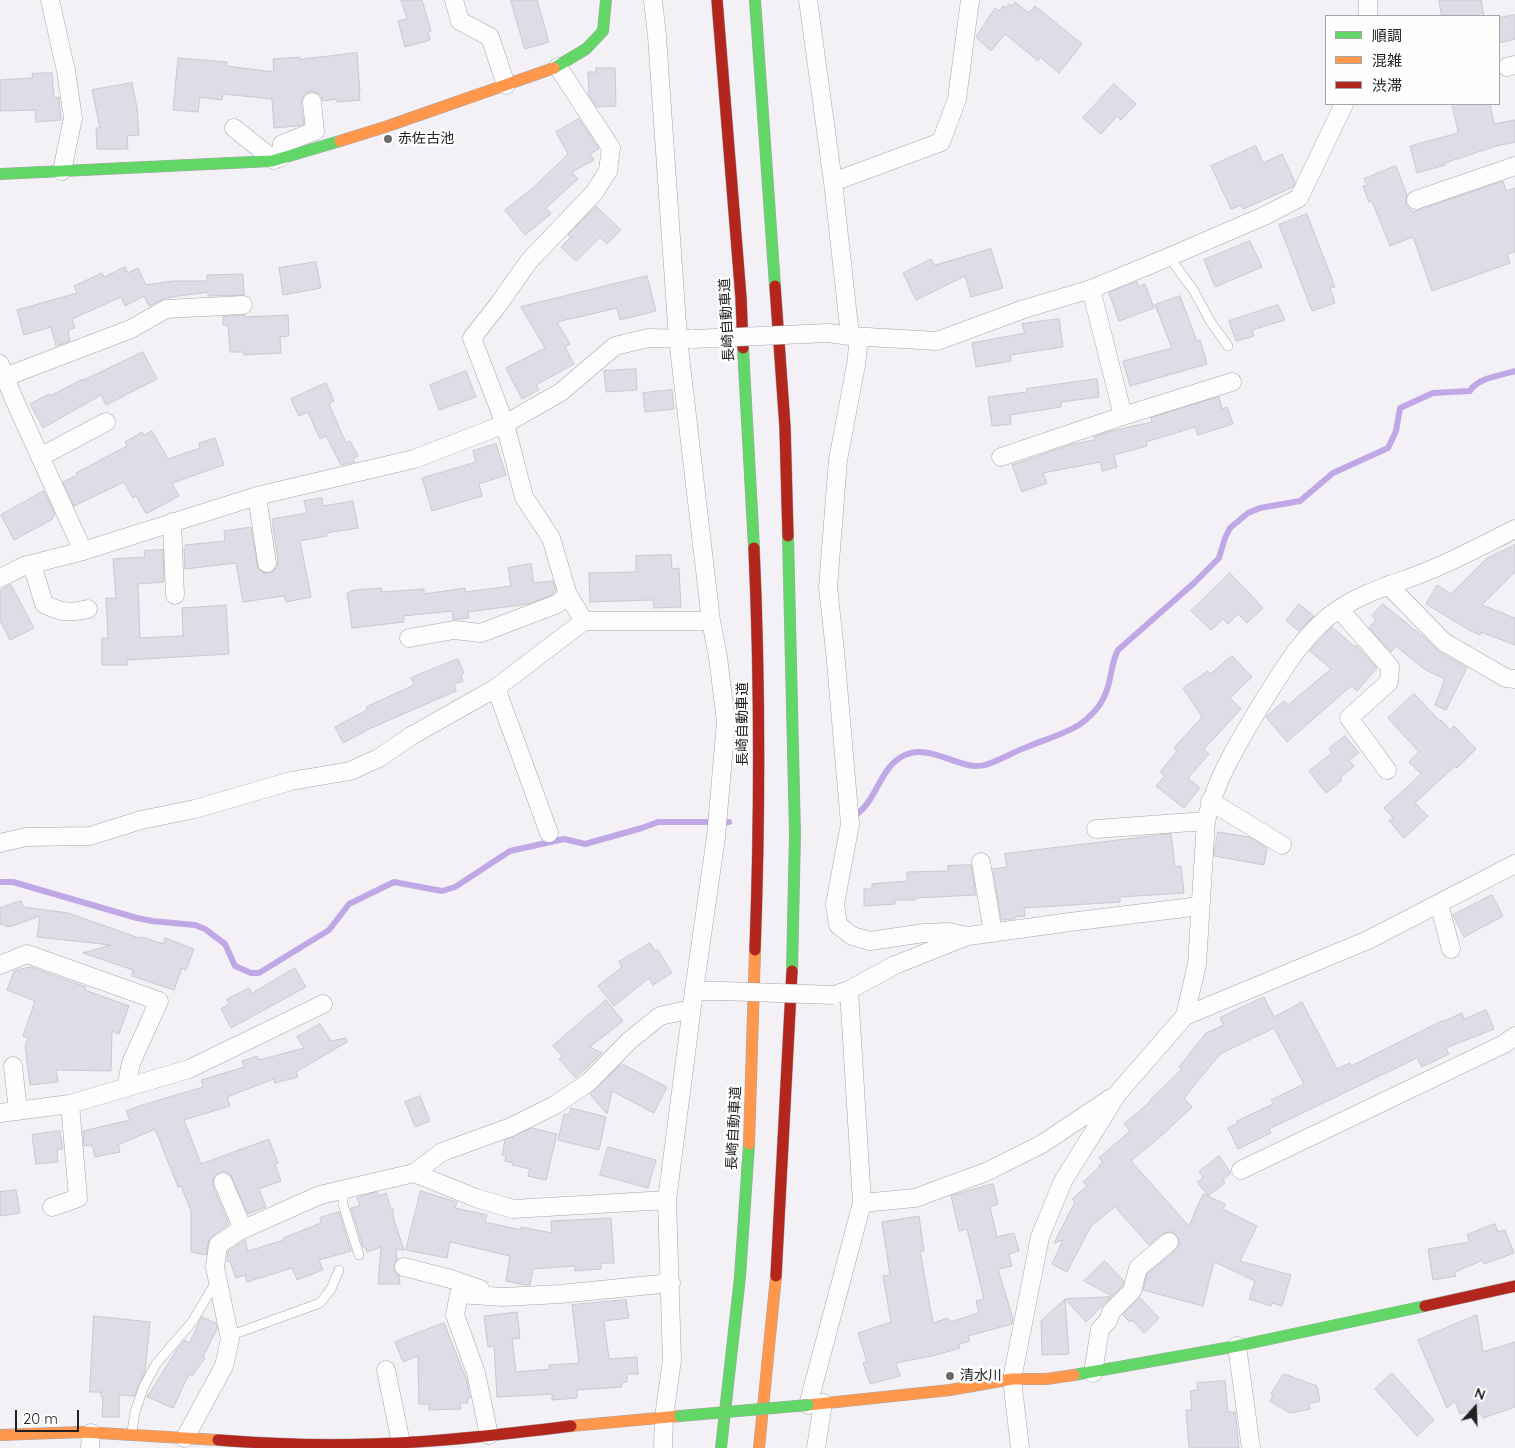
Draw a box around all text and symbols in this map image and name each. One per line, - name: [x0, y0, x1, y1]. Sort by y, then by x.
- legend: [1325, 15, 1500, 105]
- text: 順調: [1372, 26, 1402, 45]
- text: 混雑: [1372, 51, 1402, 70]
- text: 渋滞: [1372, 76, 1402, 95]
- place label: 赤佐古池: [398, 131, 454, 147]
- marker: 赤佐古池: [382, 133, 394, 145]
- street label: 長崎自動車道: [716, 278, 738, 362]
- street label: 長崎自動車道: [735, 682, 751, 766]
- street label: 長崎自動車道: [723, 1086, 745, 1170]
- place label: 清水川: [960, 1368, 1002, 1384]
- marker: 清水川: [944, 1370, 956, 1382]
- north arrow: [1450, 1383, 1500, 1433]
- text: N: [1472, 1384, 1488, 1404]
- scale bar: [18, 1400, 81, 1432]
- text: 20 m: [23, 1409, 58, 1428]

